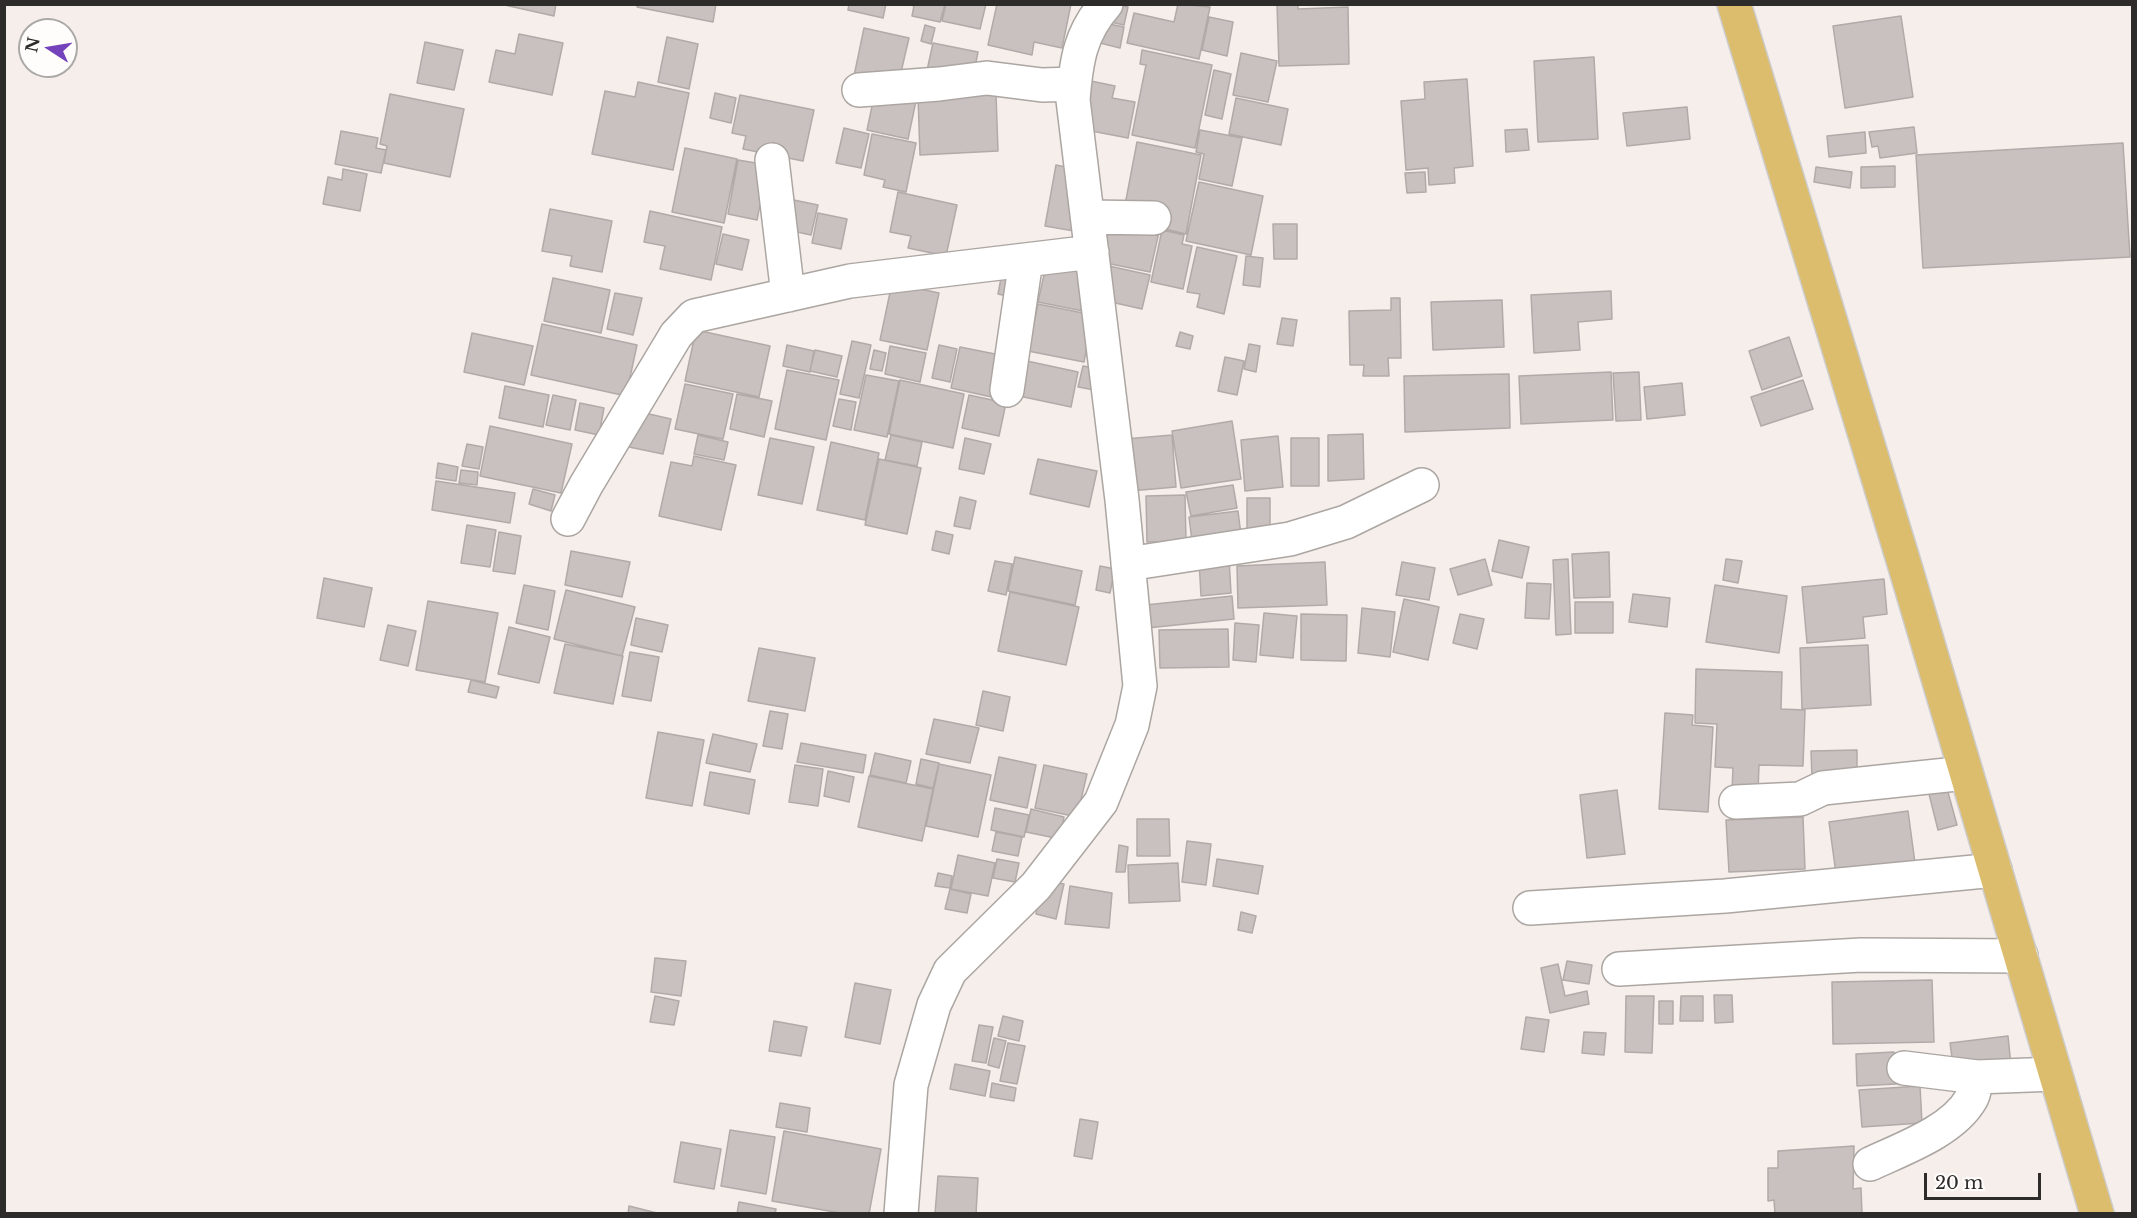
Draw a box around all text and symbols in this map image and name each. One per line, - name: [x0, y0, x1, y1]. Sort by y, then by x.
- north arrow: [18, 18, 78, 78]
- text: N: [21, 35, 44, 54]
- scale bar: [1927, 1161, 2044, 1199]
- text: 20 m: [1935, 1172, 1983, 1194]

